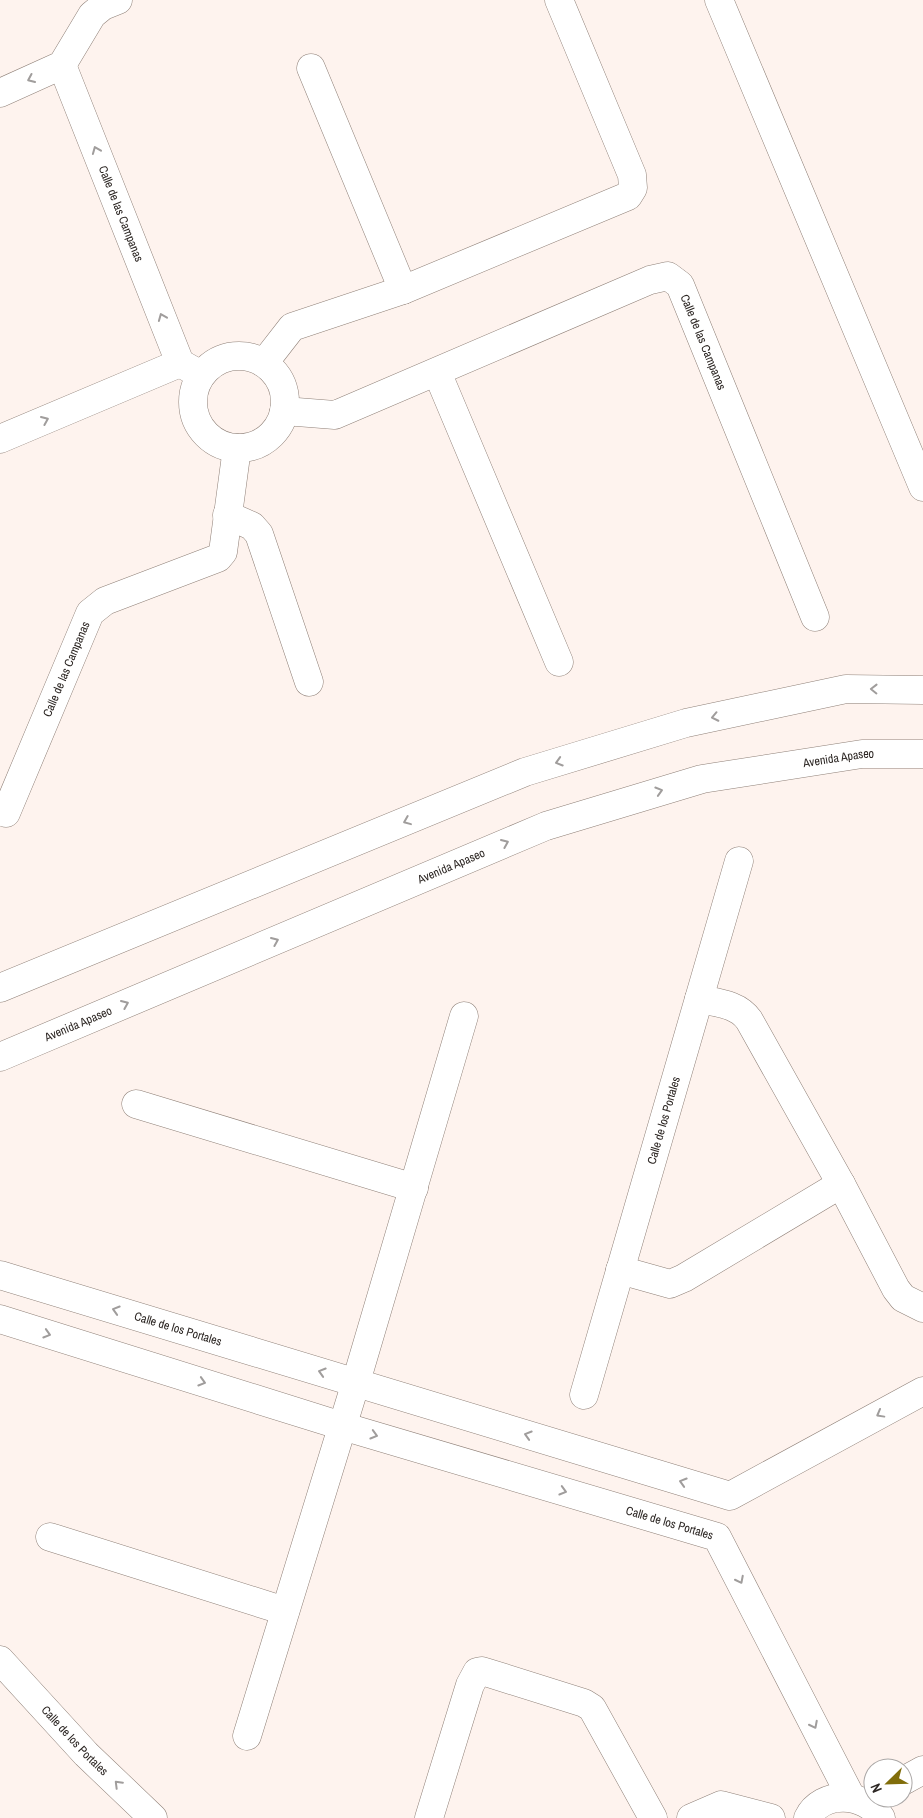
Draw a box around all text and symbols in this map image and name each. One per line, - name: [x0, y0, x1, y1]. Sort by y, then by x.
- one-way arrow: [27, 73, 36, 84]
- one-way arrow: [92, 146, 102, 155]
- street label: Calle de las Campanas: [95, 163, 147, 264]
- street label: Calle de las Campanas: [677, 292, 730, 392]
- one-way arrow: [158, 313, 169, 322]
- one-way arrow: [40, 415, 49, 426]
- street label: Calle de las Campanas: [39, 619, 94, 719]
- one-way arrow: [870, 684, 878, 695]
- one-way arrow: [710, 711, 719, 721]
- street label: Avenida Apaseo: [801, 746, 874, 771]
- one-way arrow: [555, 756, 563, 766]
- one-way arrow: [655, 787, 663, 797]
- one-way arrow: [403, 814, 412, 825]
- one-way arrow: [500, 839, 509, 850]
- street label: Avenida Apaseo: [414, 845, 487, 888]
- one-way arrow: [270, 936, 279, 947]
- one-way arrow: [121, 1000, 129, 1010]
- street label: Avenida Apaseo: [41, 1003, 114, 1046]
- street label: Calle de los Portales: [643, 1075, 684, 1166]
- one-way arrow: [113, 1306, 121, 1316]
- street label: Calle de los Portales: [132, 1308, 224, 1350]
- one-way arrow: [42, 1328, 50, 1338]
- one-way arrow: [319, 1368, 327, 1378]
- one-way arrow: [197, 1376, 205, 1386]
- one-way arrow: [877, 1408, 886, 1418]
- one-way arrow: [369, 1429, 378, 1440]
- one-way arrow: [524, 1430, 533, 1440]
- one-way arrow: [680, 1477, 688, 1487]
- one-way arrow: [559, 1486, 567, 1496]
- street label: Calle de los Portales: [624, 1502, 715, 1543]
- one-way arrow: [734, 1575, 744, 1584]
- street label: Calle de los Portales: [38, 1702, 112, 1779]
- one-way arrow: [808, 1719, 818, 1728]
- north arrow: [863, 1758, 913, 1808]
- one-way arrow: [114, 1781, 123, 1790]
- text: N: [866, 1781, 886, 1795]

